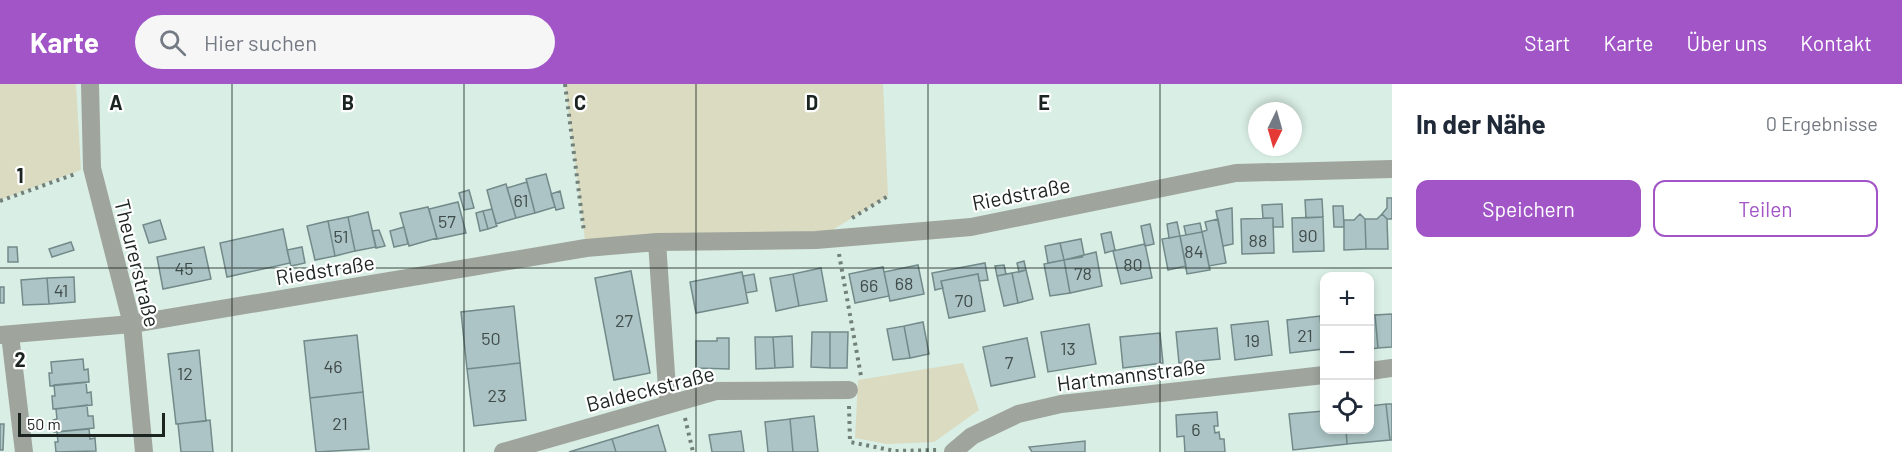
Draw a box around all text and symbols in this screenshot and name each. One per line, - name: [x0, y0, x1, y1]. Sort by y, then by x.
- search box: [135, 15, 555, 69]
- text: Karte: [30, 25, 99, 59]
- icon: search: [156, 26, 189, 59]
- text: Hier suchen: [204, 29, 317, 55]
- text: Start: [1524, 30, 1571, 55]
- text: Karte: [1604, 30, 1654, 55]
- text: Über uns: [1687, 30, 1767, 55]
- text: Kontakt: [1800, 30, 1872, 55]
- text: A: [109, 90, 123, 114]
- text: B: [342, 90, 354, 114]
- text: C: [574, 90, 586, 114]
- text: D: [806, 90, 818, 114]
- text: E: [1038, 90, 1050, 114]
- north arrow: [1248, 102, 1302, 156]
- text: In der Nähe: [1416, 108, 1546, 139]
- text: 0 Ergebnisse: [1766, 111, 1878, 135]
- text: 1: [16, 163, 24, 187]
- street label: Riedstraße: [970, 171, 1072, 215]
- button: Speichern: [1416, 180, 1641, 237]
- button: Teilen: [1653, 180, 1878, 237]
- house number: 61: [513, 189, 529, 211]
- street label: Theurerstraße: [110, 196, 166, 330]
- house number: 57: [438, 210, 456, 232]
- house number: 90: [1298, 224, 1318, 246]
- house number: 51: [333, 225, 349, 247]
- house number: 88: [1249, 229, 1267, 251]
- house number: 84: [1184, 240, 1204, 262]
- street label: Riedstraße: [274, 249, 376, 289]
- house number: 80: [1123, 253, 1143, 275]
- house number: 45: [174, 257, 194, 279]
- house number: 78: [1074, 262, 1092, 284]
- house number: 68: [895, 272, 913, 294]
- map controls: [1320, 272, 1374, 434]
- button: +: [1320, 272, 1374, 326]
- house number: 66: [860, 274, 878, 296]
- house number: 41: [54, 279, 68, 301]
- house number: 70: [955, 289, 973, 311]
- house number: 27: [615, 309, 634, 331]
- house number: 21: [1297, 324, 1313, 346]
- button: −: [1320, 326, 1374, 380]
- house number: 50: [481, 327, 501, 349]
- house number: 19: [1244, 329, 1260, 351]
- house number: 13: [1060, 337, 1076, 359]
- text: 2: [14, 347, 26, 371]
- house number: 7: [1005, 351, 1014, 373]
- street label: Hartmannstraße: [1055, 352, 1207, 396]
- house number: 46: [323, 355, 343, 377]
- street label: Baldeckstraße: [583, 360, 717, 416]
- house number: 12: [177, 362, 193, 384]
- button: locate: [1320, 380, 1374, 434]
- house number: 23: [488, 384, 506, 406]
- scale bar: [18, 410, 165, 438]
- house number: 21: [332, 412, 348, 434]
- text: 50 m: [27, 414, 61, 433]
- house number: 6: [1191, 418, 1201, 440]

